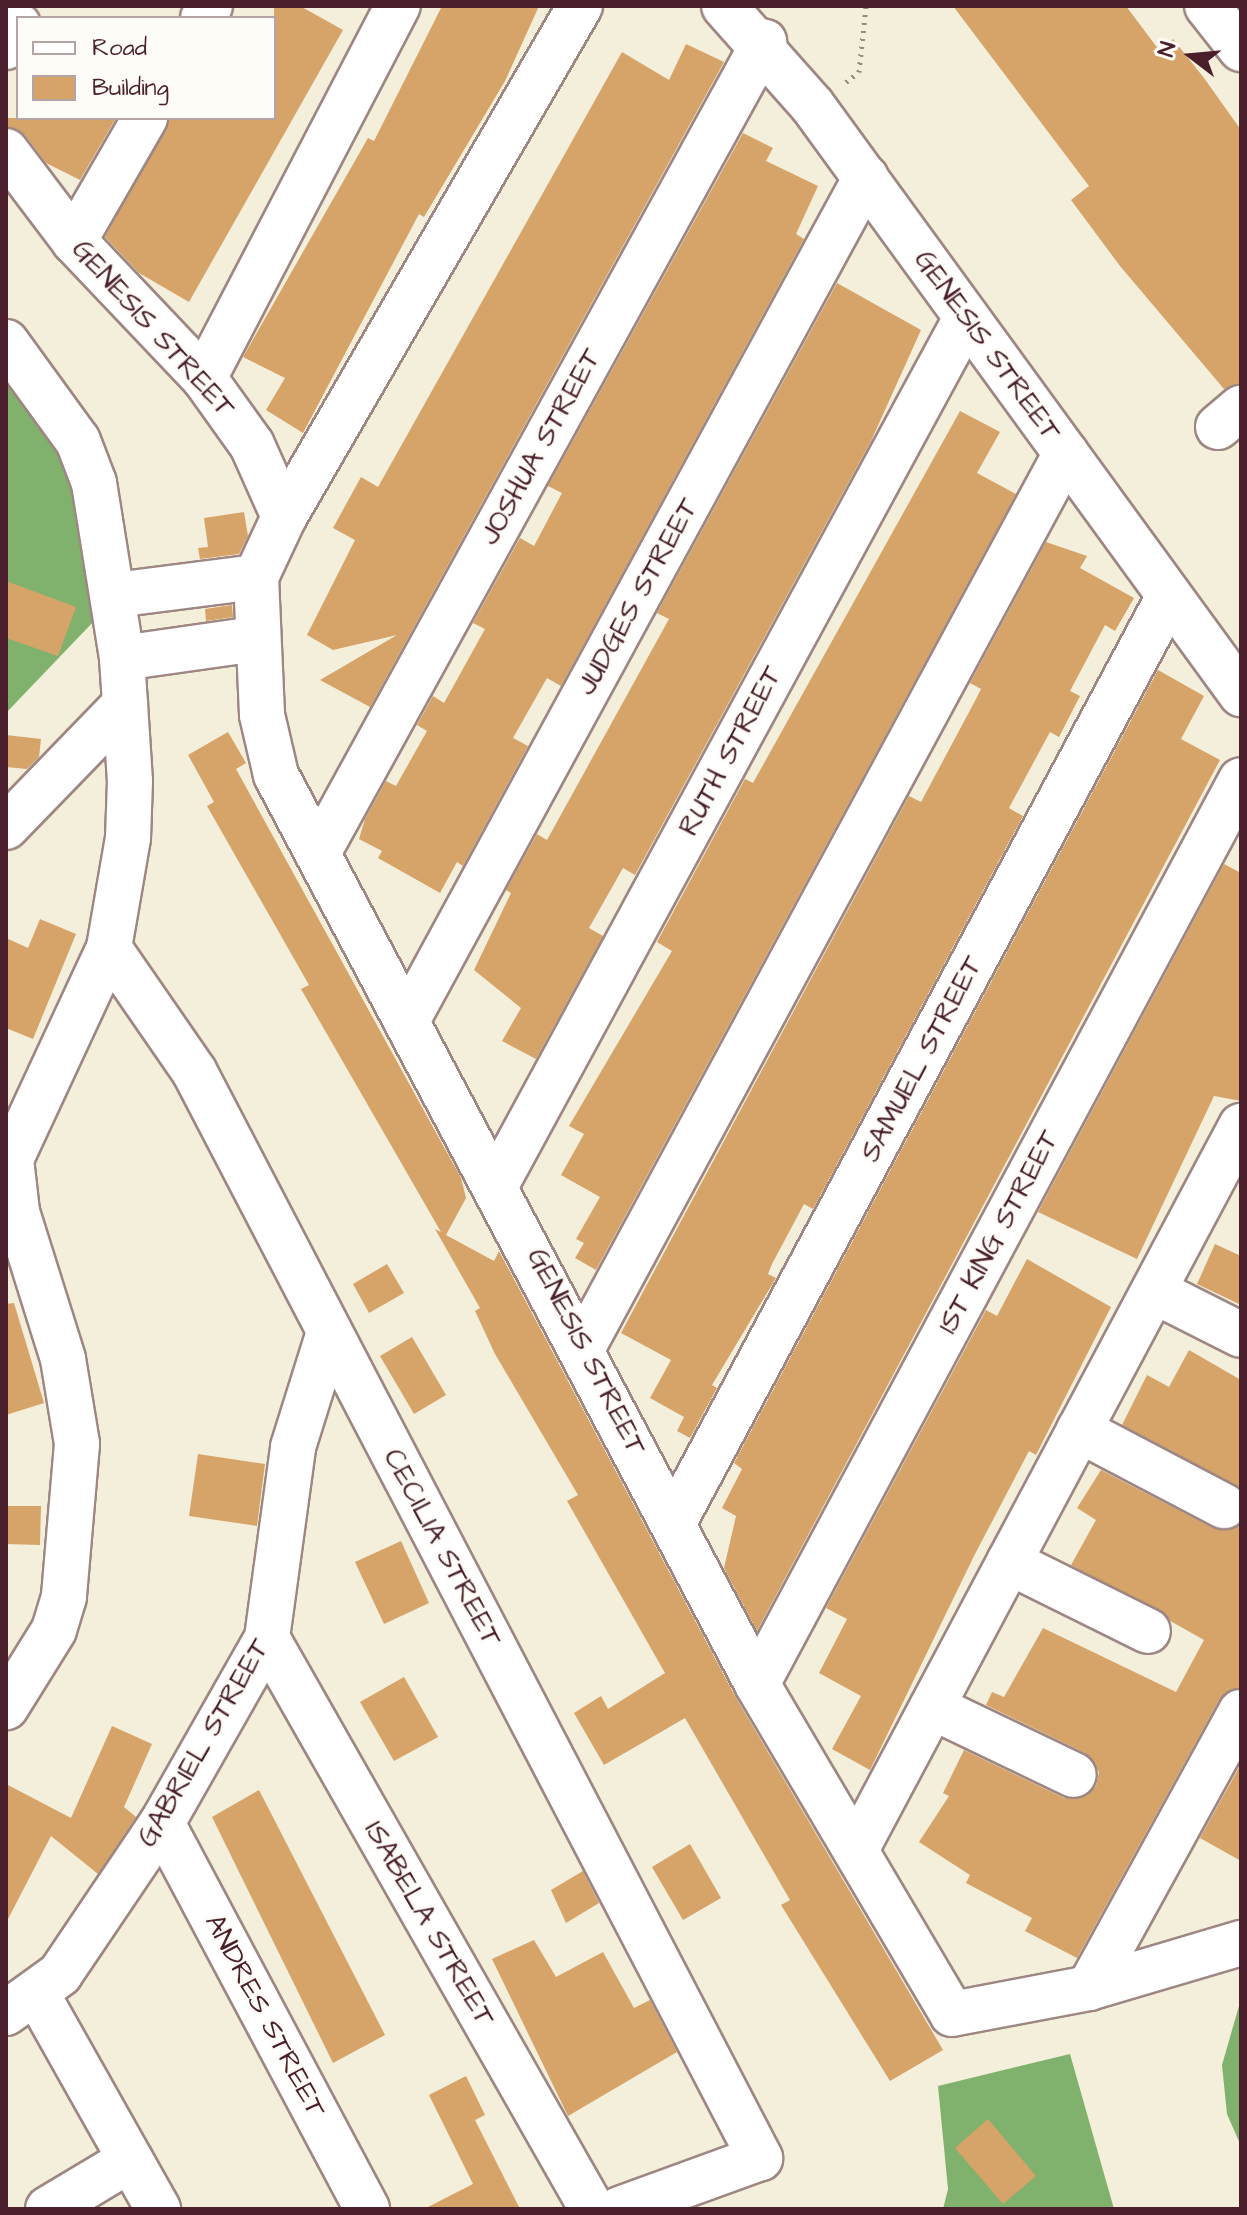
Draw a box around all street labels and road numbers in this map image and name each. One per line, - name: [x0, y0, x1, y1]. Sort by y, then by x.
- street label: GENESIS STREET: [64, 233, 242, 425]
- street label: GENESIS STREET: [907, 244, 1067, 448]
- street label: JOSHUA STREET: [473, 343, 609, 551]
- street label: JUDGES STREET: [570, 493, 706, 701]
- street label: RUTH STREET: [672, 660, 790, 842]
- street label: SAMUEL STREET: [854, 950, 990, 1168]
- street label: 1ST KING STREET: [931, 1125, 1067, 1339]
- street label: GENESIS STREET: [519, 1243, 653, 1461]
- street label: CECILIA STREET: [376, 1443, 508, 1653]
- street label: GABRIEL STREET: [131, 1633, 277, 1853]
- street label: ISABELA STREET: [357, 1816, 501, 2032]
- street label: ANDRES STREET: [197, 1909, 333, 2123]

